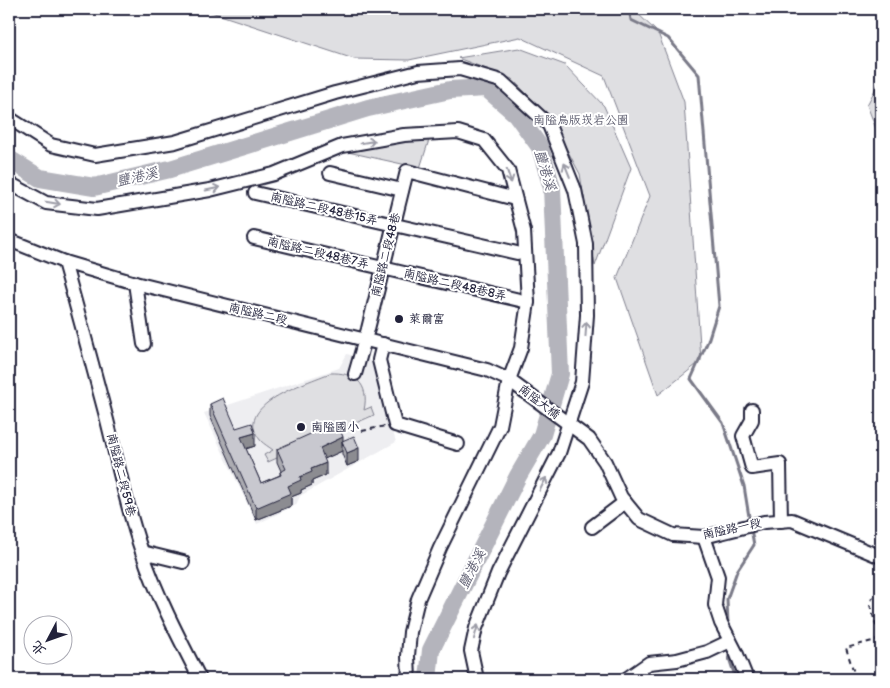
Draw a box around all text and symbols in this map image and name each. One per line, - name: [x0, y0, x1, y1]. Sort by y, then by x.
- park label: 南隘烏版崁岩公園: [533, 113, 629, 128]
- one-way arrow: [359, 136, 375, 146]
- water label: 鹽港溪: [531, 147, 560, 194]
- one-way arrow: [562, 162, 571, 178]
- water label: 鹽港溪: [115, 164, 160, 190]
- one-way arrow: [505, 168, 514, 183]
- one-way arrow: [204, 184, 220, 193]
- street label: 南隘路二段48巷15弄: [269, 189, 379, 229]
- one-way arrow: [44, 199, 60, 209]
- street label: 南隘路二段48巷: [368, 211, 404, 299]
- street label: 南隘路二段48巷7弄: [266, 234, 370, 272]
- street label: 南隘路二段48巷8弄: [402, 266, 508, 304]
- street label: 南隘路二段: [227, 300, 289, 328]
- place label: 萊爾富: [409, 312, 445, 327]
- marker: 萊爾富: [393, 313, 405, 325]
- one-way arrow: [582, 322, 591, 338]
- street label: 南隘大橋: [515, 382, 563, 422]
- place label: 南隘國小: [311, 420, 359, 435]
- marker: 南隘國小: [295, 421, 307, 433]
- street label: 南隘路二段59巷: [103, 432, 139, 518]
- one-way arrow: [539, 477, 548, 492]
- street label: 南隘路一段: [701, 515, 763, 543]
- water label: 鹽港溪: [455, 546, 490, 592]
- north arrow: [22, 616, 72, 666]
- one-way arrow: [472, 624, 481, 640]
- text: 北: [28, 637, 50, 659]

